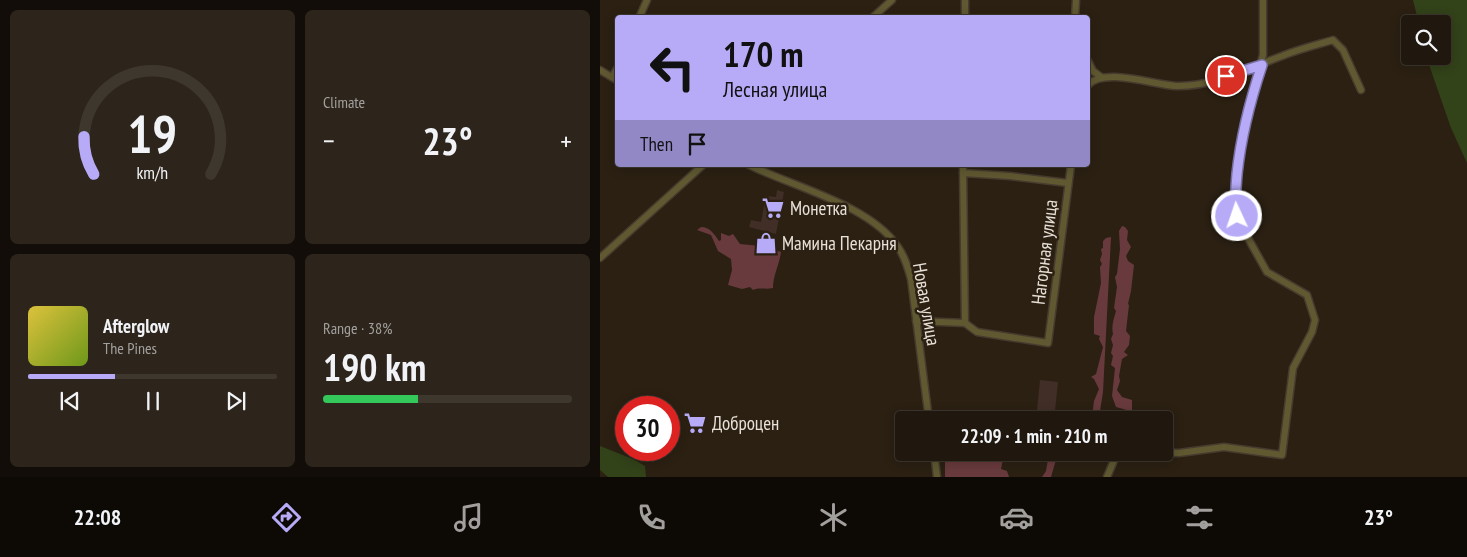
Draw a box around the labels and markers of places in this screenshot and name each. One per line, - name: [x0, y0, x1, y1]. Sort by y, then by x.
- pin: [1205, 55, 1247, 97]
- supermarket icon: Монетка: [760, 195, 786, 221]
- place label: Монетка: [790, 196, 847, 220]
- shop icon: Мамина Пекарня: [753, 230, 779, 256]
- place label: Мамина Пекарня: [782, 231, 897, 255]
- supermarket icon: Доброцен: [682, 410, 708, 436]
- place label: Доброцен: [712, 411, 779, 435]

